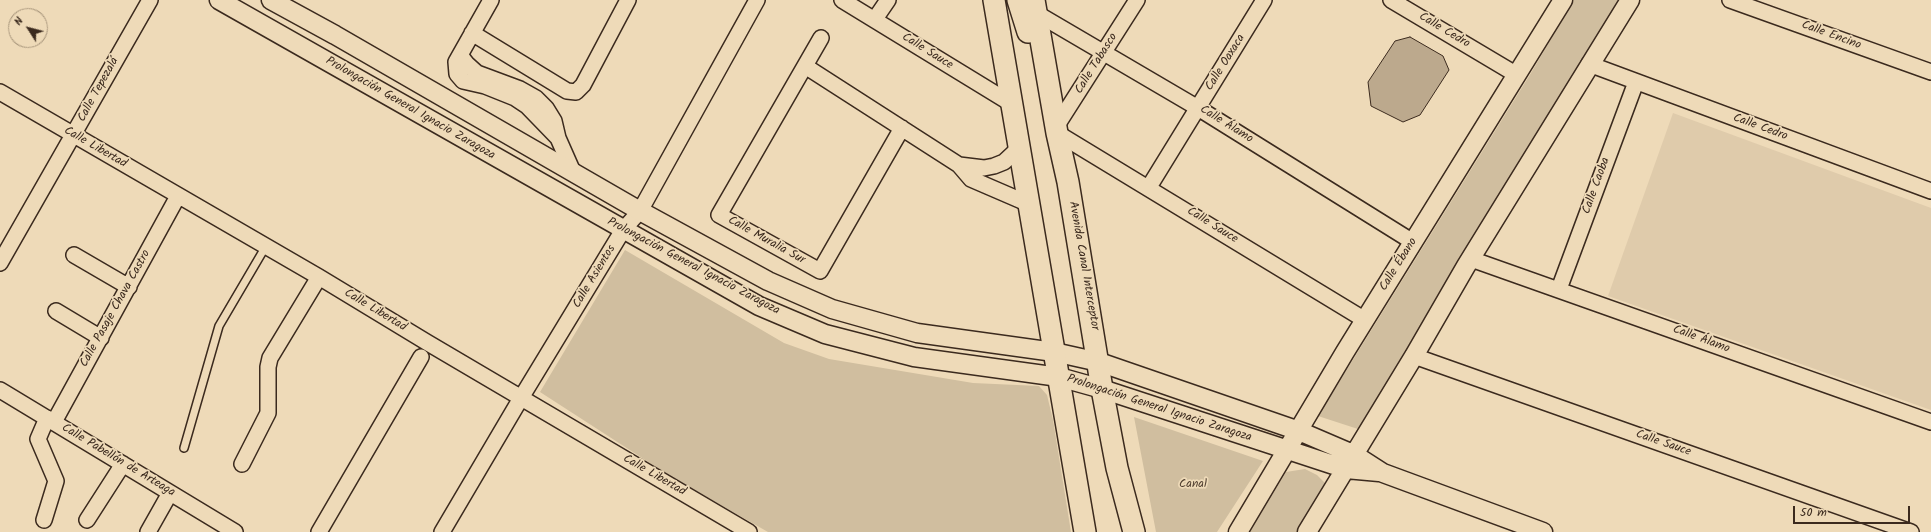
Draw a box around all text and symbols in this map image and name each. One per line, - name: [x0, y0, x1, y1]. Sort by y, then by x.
- north arrow: [8, 8, 48, 48]
- street label: Calle Cedro: [1416, 10, 1472, 52]
- text: N: [10, 13, 28, 30]
- street label: Calle Encino: [1799, 19, 1863, 53]
- street label: Calle Sauce: [899, 31, 955, 73]
- street label: Calle Tabasco: [1073, 31, 1121, 97]
- street label: Calle Oaxaca: [1203, 32, 1249, 94]
- street label: Prolongación General Ignacio Zaragoza: [323, 54, 497, 164]
- street label: Calle Tepezalá: [75, 55, 123, 125]
- street label: Calle Álamo: [1197, 103, 1255, 147]
- street label: Calle Cedro: [1731, 112, 1789, 144]
- street label: Calle Libertad: [61, 124, 129, 172]
- street label: Calle Caoba: [1580, 156, 1614, 216]
- street label: Avenida Canal Interceptor: [1065, 200, 1101, 332]
- street label: Calle Sauce: [1184, 205, 1240, 247]
- street label: Calle Muralia Sur: [725, 214, 807, 268]
- street label: Prolongación General Ignacio Zaragoza: [604, 215, 782, 319]
- street label: Calle Ébano: [1377, 236, 1421, 294]
- street label: Calle Asientos: [571, 243, 619, 311]
- street label: Calle Pasaje Chava Castro: [78, 248, 154, 370]
- street label: Calle Libertad: [341, 287, 409, 335]
- street label: Calle Álamo: [1670, 323, 1732, 357]
- street label: Prolongación General Ignacio Zaragoza: [1065, 372, 1253, 446]
- street label: Calle Pabellón de Arteaga: [59, 421, 177, 501]
- street label: Calle Sauce: [1634, 428, 1692, 460]
- street label: Calle Libertad: [620, 452, 688, 500]
- park label: Canal: [1179, 478, 1207, 492]
- scale bar: [1795, 498, 1912, 524]
- text: 50 m: [1800, 503, 1827, 522]

